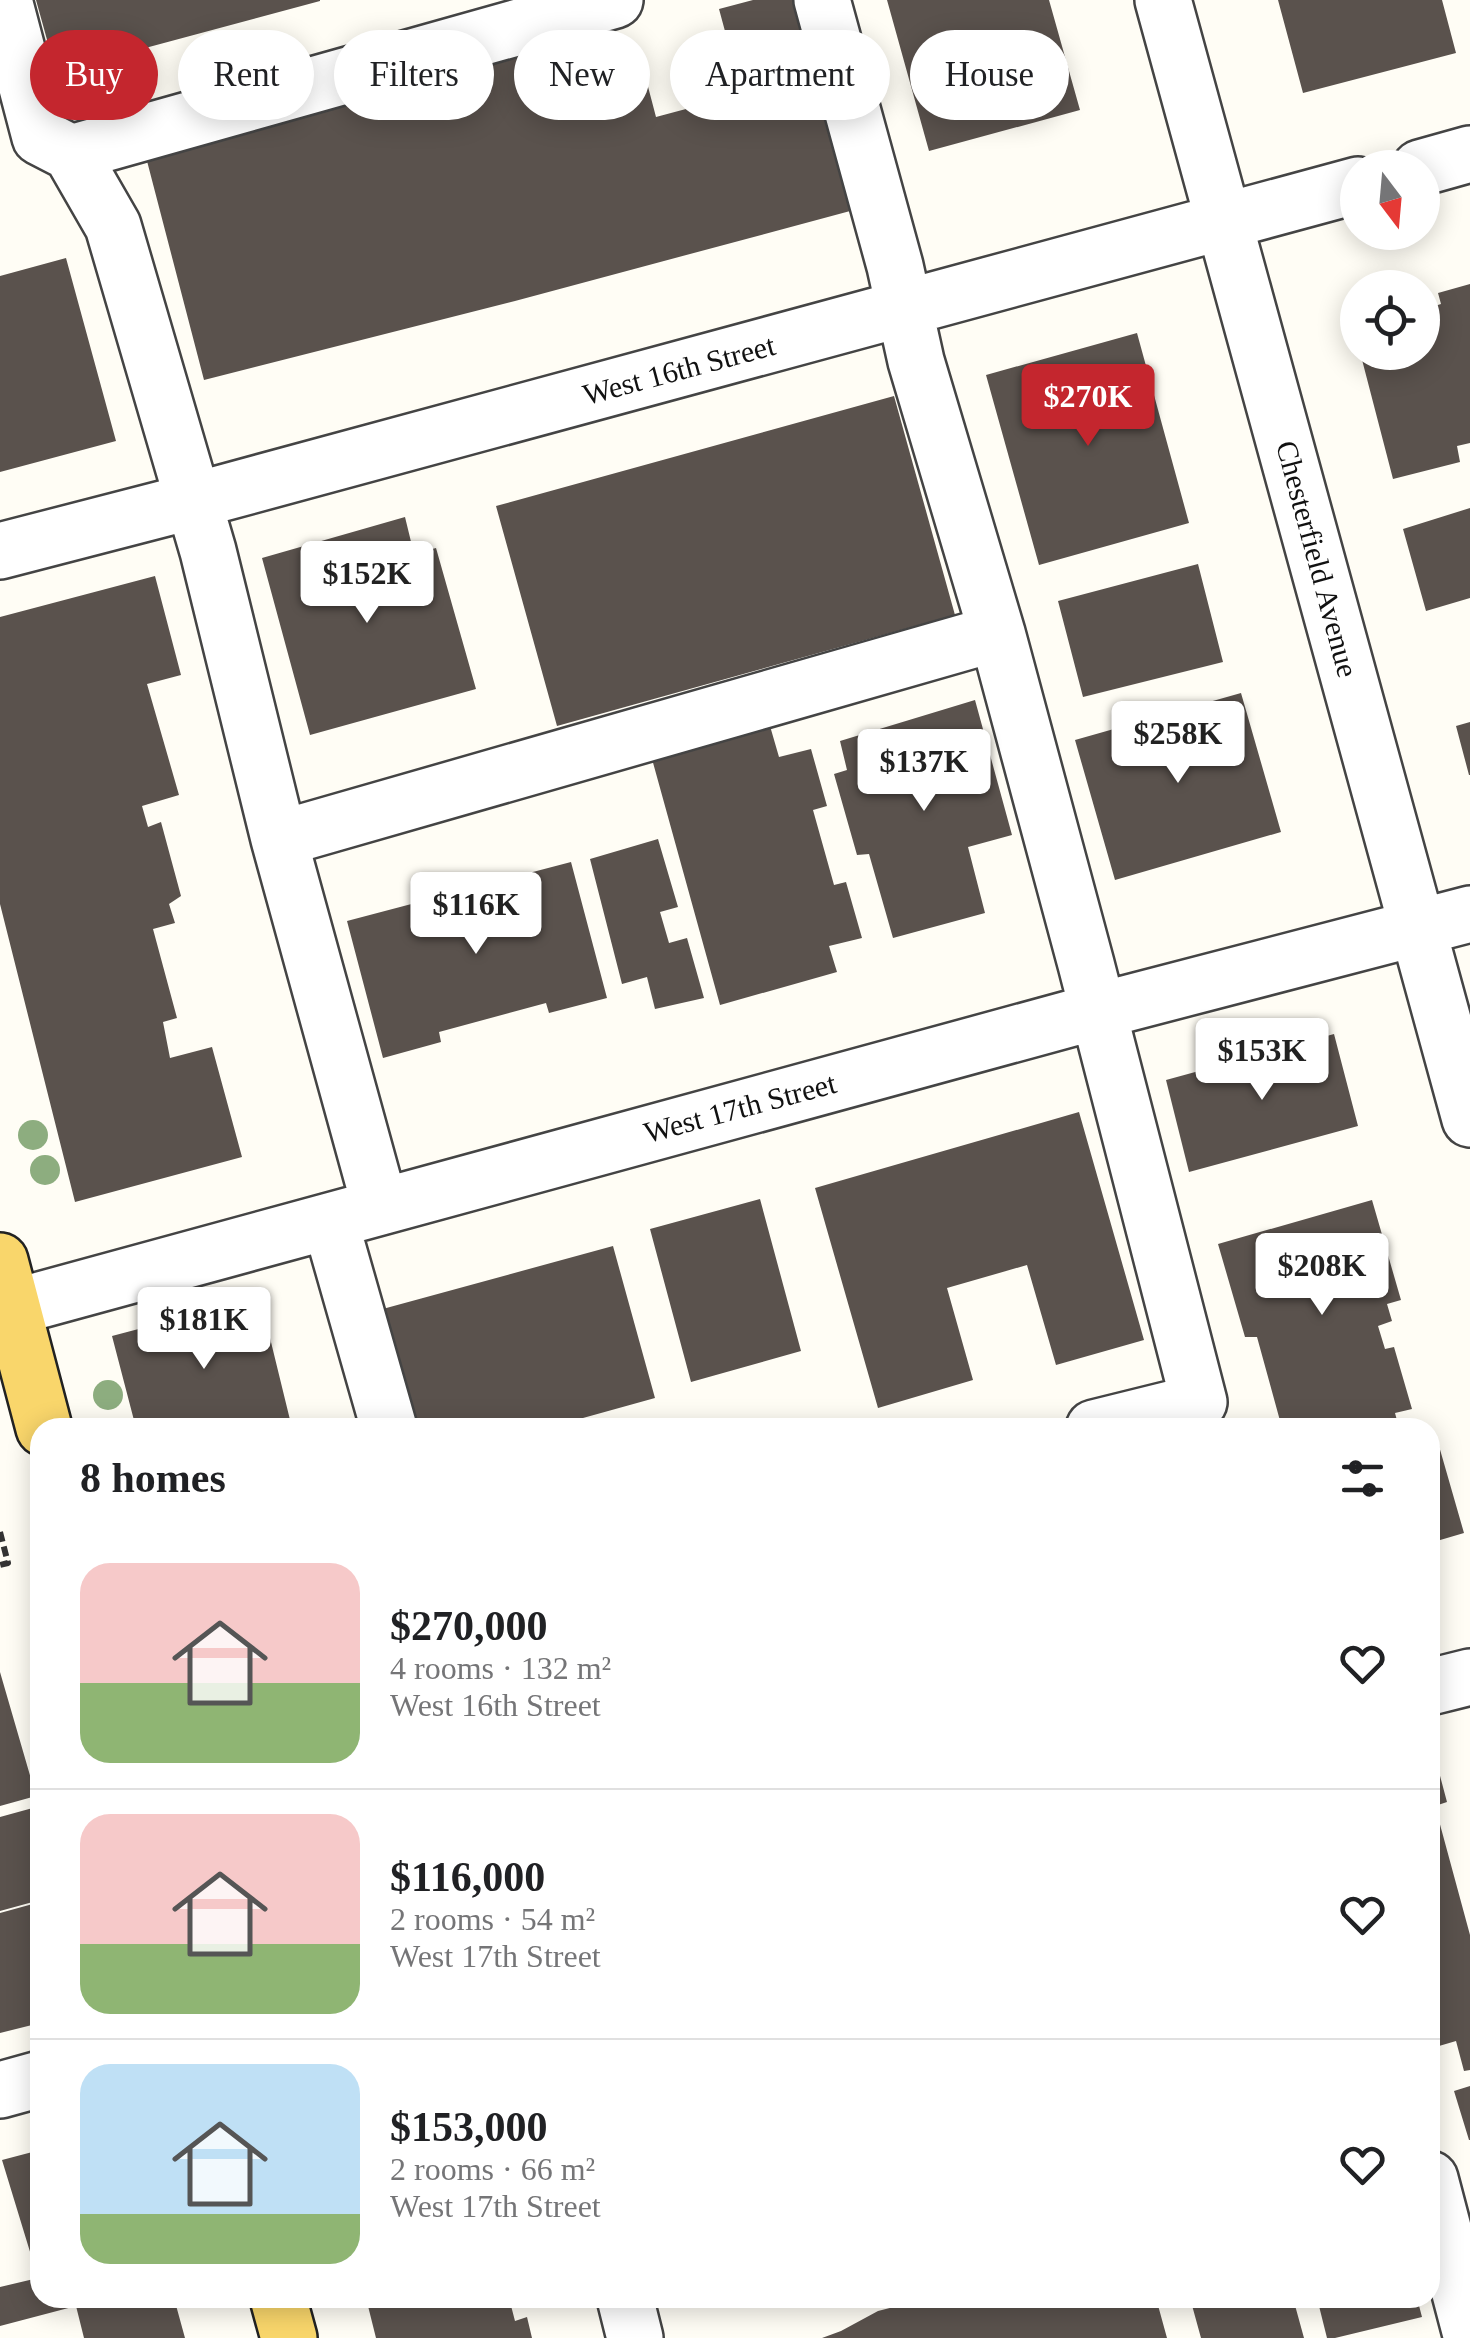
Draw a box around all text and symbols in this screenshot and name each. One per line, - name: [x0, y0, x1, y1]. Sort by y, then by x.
- chip: Buy: [30, 30, 158, 120]
- chip: Rent: [178, 30, 314, 120]
- chip: Filters: [334, 30, 494, 120]
- chip: New: [514, 30, 650, 120]
- chip: Apartment: [670, 30, 890, 120]
- chip: House: [910, 30, 1069, 120]
- north arrow: [1340, 150, 1440, 250]
- map controls: [1340, 150, 1440, 370]
- button: locate: [1340, 270, 1440, 370]
- street label: West 16th Street: [579, 328, 779, 411]
- pin: $270K: [1018, 364, 1158, 449]
- text: $270K: [1044, 378, 1132, 414]
- street label: Chesterfield Avenue: [1270, 437, 1365, 681]
- pin: $152K: [297, 541, 437, 626]
- text: $152K: [323, 555, 411, 591]
- pin: $258K: [1108, 701, 1248, 786]
- text: $258K: [1134, 715, 1222, 751]
- pin: $137K: [854, 729, 994, 814]
- text: $137K: [880, 743, 968, 779]
- pin: $116K: [406, 872, 546, 957]
- text: $116K: [432, 886, 520, 922]
- pin: $153K: [1192, 1018, 1332, 1103]
- text: $153K: [1218, 1032, 1306, 1068]
- street label: West 17th Street: [640, 1066, 840, 1149]
- pin: $208K: [1252, 1233, 1392, 1318]
- text: $208K: [1278, 1247, 1366, 1283]
- pin: $181K: [134, 1287, 274, 1372]
- text: $181K: [160, 1301, 248, 1337]
- icon: filters: [1335, 1451, 1390, 1506]
- text: 8 homes: [80, 1455, 226, 1501]
- icon: home: [160, 1603, 280, 1723]
- text: $270,000: [390, 1603, 548, 1649]
- icon: heart: [1335, 1636, 1390, 1691]
- text: 4 rooms · 132 m²: [390, 1650, 611, 1686]
- text: West 16th Street: [390, 1687, 601, 1723]
- icon: home: [160, 1854, 280, 1974]
- text: $116,000: [390, 1854, 545, 1900]
- icon: heart: [1335, 1887, 1390, 1942]
- text: 2 rooms · 54 m²: [390, 1901, 595, 1937]
- text: West 17th Street: [390, 1938, 601, 1974]
- icon: home: [160, 2104, 280, 2224]
- text: $153,000: [390, 2104, 548, 2150]
- icon: heart: [1335, 2137, 1390, 2192]
- text: 2 rooms · 66 m²: [390, 2151, 595, 2187]
- text: West 17th Street: [390, 2188, 601, 2224]

